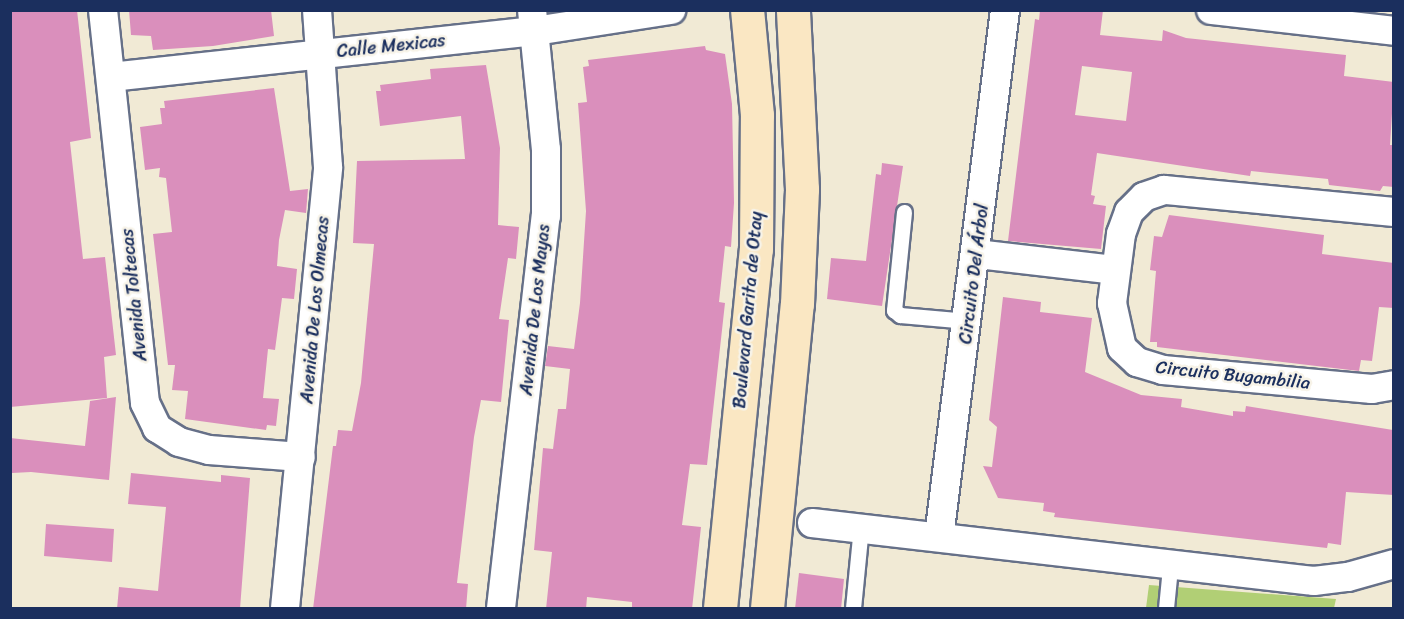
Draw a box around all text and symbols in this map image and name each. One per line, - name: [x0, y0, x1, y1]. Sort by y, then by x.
- street label: Calle Mexicas: [336, 30, 446, 62]
- street label: Circuito Del Árbol: [955, 203, 993, 345]
- street label: Boulevard Garita de Otay: [729, 210, 767, 410]
- street label: Avenida De Los Olmecas: [296, 215, 334, 405]
- street label: Avenida De Los Mayas: [515, 223, 555, 397]
- street label: Avenida Toltecas: [116, 228, 152, 362]
- street label: Circuito Bugambilia: [1155, 356, 1311, 394]

